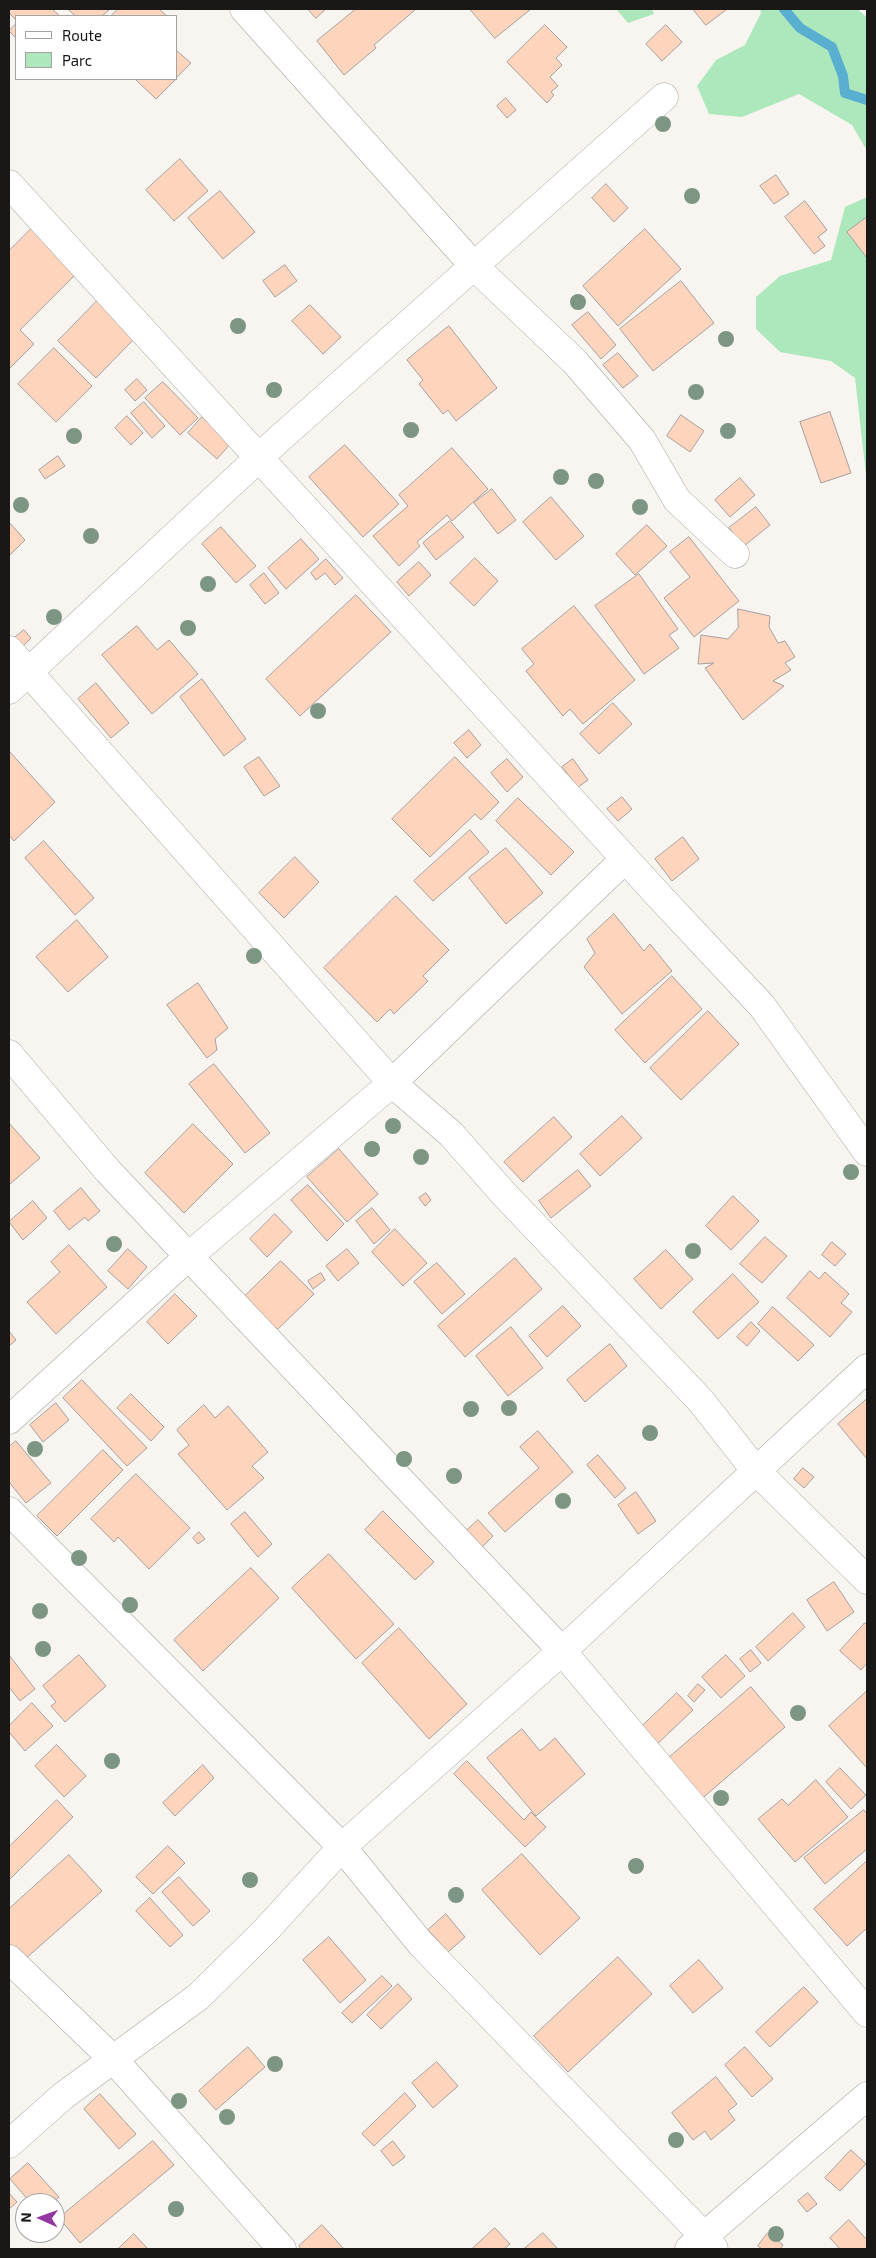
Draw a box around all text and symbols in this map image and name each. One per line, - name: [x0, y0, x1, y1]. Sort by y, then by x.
- legend: [15, 15, 178, 80]
- text: Route: [62, 26, 102, 44]
- text: Parc: [62, 51, 92, 69]
- north arrow: [15, 2193, 65, 2243]
- text: N: [17, 2212, 34, 2223]

